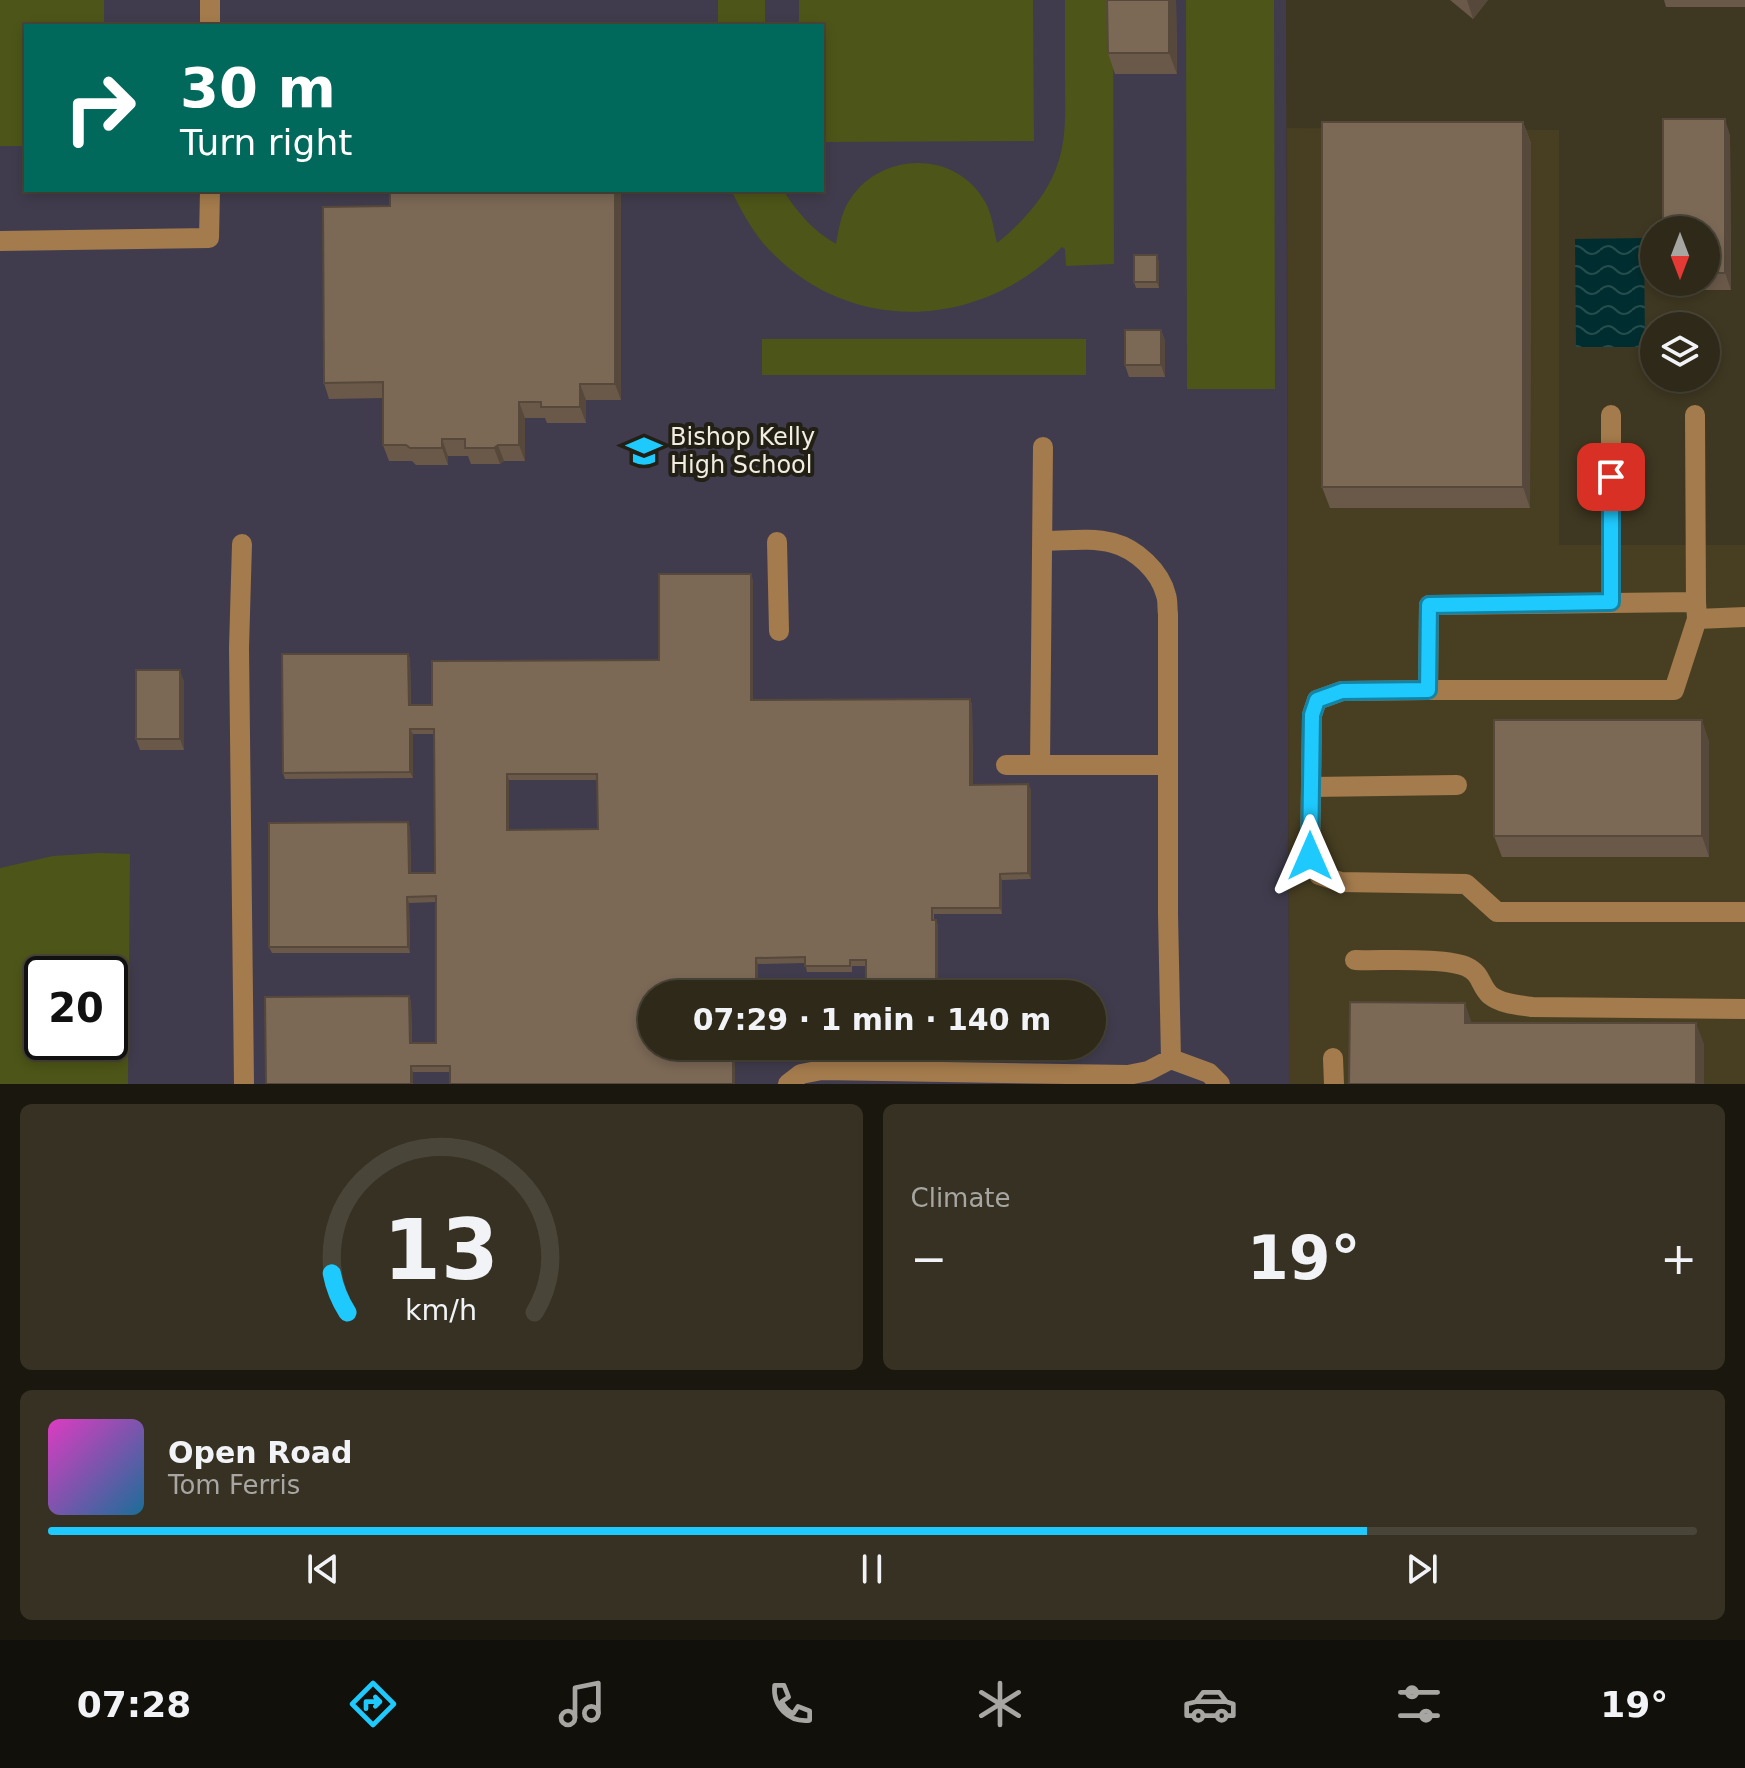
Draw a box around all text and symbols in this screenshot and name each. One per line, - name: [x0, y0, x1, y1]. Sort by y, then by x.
- text: 30 m: [180, 55, 336, 120]
- icon: right: [48, 56, 152, 160]
- text: Turn right: [180, 122, 352, 163]
- north arrow: [1640, 216, 1720, 296]
- map controls: [1640, 216, 1720, 392]
- button: layers: [1640, 312, 1720, 392]
- place label: Bishop Kelly High School: [670, 423, 815, 479]
- school or university icon: Bishop Kelly High School: [625, 432, 663, 470]
- pin: [1577, 443, 1645, 511]
- icon: arrive: [1589, 455, 1633, 499]
- position arrow: [1268, 814, 1352, 898]
- speed limit sign: 20: [24, 956, 128, 1060]
- text: 07:29 · 1 min · 140 m: [693, 1002, 1051, 1037]
- text: Climate: [911, 1183, 1011, 1213]
- text: 13: [383, 1202, 499, 1299]
- text: 19°: [1247, 1223, 1361, 1293]
- text: −: [911, 1233, 947, 1284]
- text: +: [1660, 1233, 1697, 1284]
- text: km/h: [405, 1293, 477, 1327]
- text: Open Road: [168, 1435, 353, 1470]
- text: Tom Ferris: [168, 1470, 300, 1500]
- icon: previous: [301, 1547, 345, 1591]
- icon: pause: [850, 1547, 894, 1591]
- icon: next: [1400, 1547, 1444, 1591]
- icon: directions: [345, 1676, 401, 1732]
- icon: music: [554, 1676, 610, 1732]
- icon: phone: [763, 1676, 819, 1732]
- icon: climate: [972, 1676, 1028, 1732]
- icon: car: [1182, 1676, 1238, 1732]
- icon: filters: [1391, 1676, 1447, 1732]
- text: 07:28: [77, 1684, 191, 1725]
- text: 19°: [1600, 1684, 1668, 1725]

